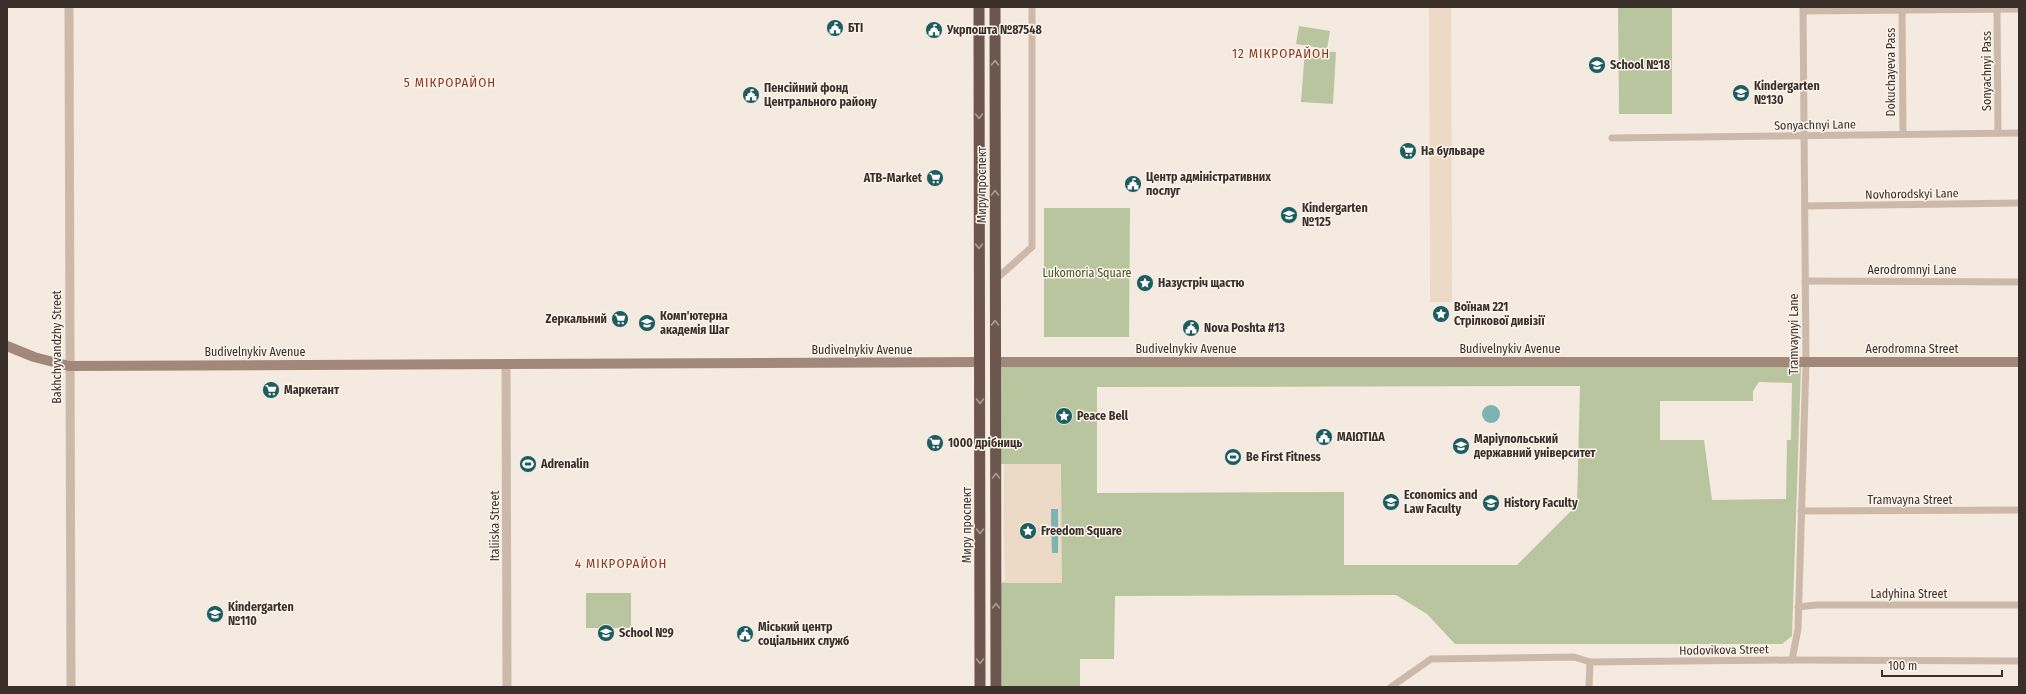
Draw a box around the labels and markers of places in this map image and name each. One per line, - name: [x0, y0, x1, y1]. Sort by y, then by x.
- public building icon: БТІ: [825, 18, 845, 38]
- public building icon: Укрпошта №87548: [924, 20, 944, 40]
- place label: БТІ: [848, 21, 863, 35]
- place label: Укрпошта №87548: [946, 23, 1042, 37]
- school or university icon: School №18: [1587, 55, 1607, 75]
- place label: School №18: [1610, 58, 1671, 72]
- place label: Kindergarten №130: [1754, 79, 1820, 107]
- place label: Пенсійний фонд Центрального району: [764, 81, 877, 109]
- school or university icon: Kindergarten №130: [1731, 83, 1751, 103]
- public building icon: Пенсійний фонд Центрального району: [741, 85, 761, 105]
- supermarket icon: На бульваре: [1398, 141, 1418, 161]
- place label: На бульваре: [1421, 144, 1485, 158]
- supermarket icon: ATB-Market: [925, 168, 945, 188]
- place label: Центр адміністративних послуг: [1146, 170, 1271, 198]
- place label: ATB-Market: [863, 171, 923, 185]
- public building icon: Центр адміністративних послуг: [1123, 174, 1143, 194]
- place label: Kindergarten №125: [1302, 201, 1368, 229]
- school or university icon: Kindergarten №125: [1279, 205, 1299, 225]
- place icon: Назустріч щастю: [1135, 273, 1155, 293]
- place label: Назустріч щастю: [1158, 276, 1245, 290]
- place label: Воїнам 221 Стрілкової дивізії: [1454, 300, 1545, 328]
- place icon: Воїнам 221 Стрілкової дивізії: [1431, 304, 1451, 324]
- supermarket icon: Zеркальний: [610, 309, 630, 329]
- place label: Комп'ютерна академія Шаг: [660, 309, 730, 337]
- place label: Zеркальний: [546, 312, 607, 326]
- school or university icon: Комп'ютерна академія Шаг: [637, 313, 657, 333]
- public building icon: Nova Poshta #13: [1181, 318, 1201, 338]
- place label: Nova Poshta #13: [1204, 321, 1285, 335]
- supermarket icon: Маркетант: [261, 380, 281, 400]
- place label: Маркетант: [284, 383, 340, 397]
- place icon: Peace Bell: [1054, 406, 1074, 426]
- place label: Peace Bell: [1077, 409, 1129, 423]
- public building icon: ΜΑΙΩΤΙΔΑ: [1314, 427, 1334, 447]
- place label: ΜΑΙΩΤΙΔΑ: [1337, 430, 1385, 444]
- place label: Маріупольський державний університет: [1473, 432, 1596, 460]
- supermarket icon: 1000 дрібниць: [925, 433, 945, 453]
- place label: 1000 дрібниць: [948, 436, 1023, 450]
- school or university icon: Маріупольський державний університет: [1451, 436, 1471, 456]
- sports icon: Be First Fitness: [1223, 447, 1243, 467]
- place label: Be First Fitness: [1246, 450, 1322, 464]
- sports icon: Adrenalin: [518, 454, 538, 474]
- place label: Adrenalin: [540, 457, 589, 471]
- place label: Economics and Law Faculty: [1404, 488, 1478, 516]
- school or university icon: Economics and Law Faculty: [1381, 492, 1401, 512]
- school or university icon: History Faculty: [1481, 493, 1501, 513]
- place label: History Faculty: [1504, 496, 1578, 510]
- place icon: Freedom Square: [1018, 521, 1038, 541]
- place label: Freedom Square: [1041, 524, 1122, 538]
- place label: Kindergarten №110: [228, 600, 294, 628]
- school or university icon: Kindergarten №110: [205, 604, 225, 624]
- place label: Міський центр соціальних служб: [758, 620, 849, 648]
- school or university icon: School №9: [596, 623, 616, 643]
- public building icon: Міський центр соціальних служб: [735, 624, 755, 644]
- place label: School №9: [619, 626, 674, 640]

